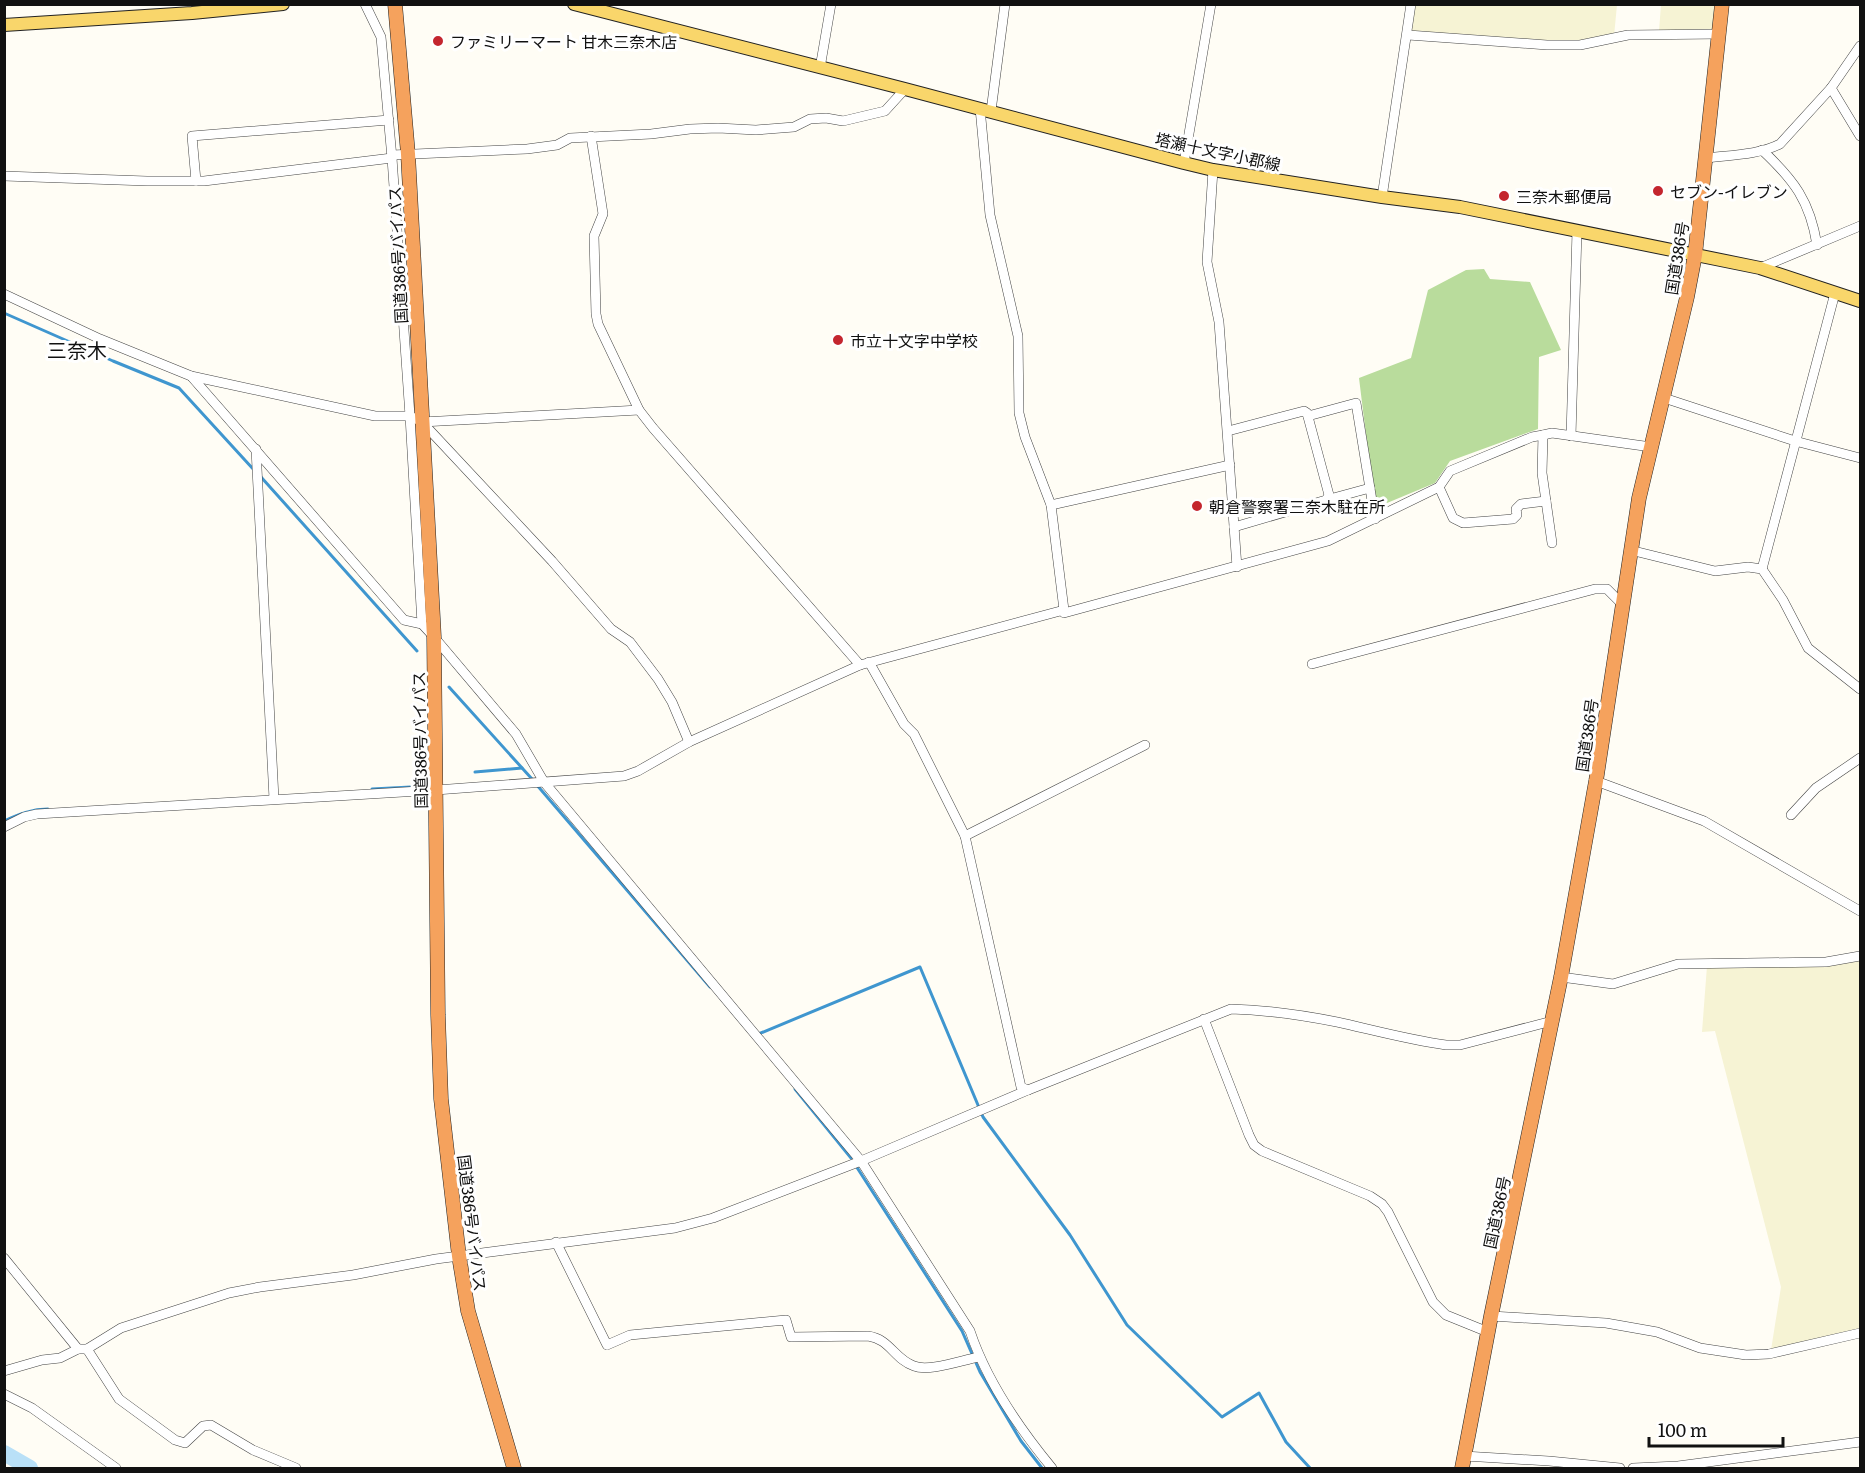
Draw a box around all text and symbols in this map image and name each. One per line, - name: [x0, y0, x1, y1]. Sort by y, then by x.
- place label: ファミリーマート 甘木三奈木店: [450, 29, 677, 53]
- marker: ファミリーマート 甘木三奈木店: [431, 34, 445, 48]
- street label: 塔瀬十文字小郡線: [1153, 126, 1283, 176]
- place label: セブン-イレブン: [1670, 179, 1788, 203]
- place label: 三奈木郵便局: [1516, 184, 1612, 208]
- marker: セブン-イレブン: [1651, 184, 1665, 198]
- street label: 国道386号バイパス: [381, 186, 413, 324]
- marker: 三奈木郵便局: [1497, 189, 1511, 203]
- street label: 国道386号: [1658, 220, 1694, 296]
- place label: 市立十文字中学校: [850, 328, 978, 352]
- marker: 市立十文字中学校: [831, 333, 845, 347]
- district label: 三奈木: [47, 334, 107, 364]
- place label: 朝倉警察署三奈木駐在所: [1209, 494, 1385, 518]
- marker: 朝倉警察署三奈木駐在所: [1190, 499, 1204, 513]
- street label: 国道386号バイパス: [406, 671, 432, 809]
- street label: 国道386号: [1569, 697, 1603, 773]
- street label: 国道386号バイパス: [453, 1153, 493, 1293]
- street label: 国道386号: [1477, 1173, 1515, 1251]
- scale bar: [1649, 1410, 1782, 1448]
- text: 100 m: [1658, 1416, 1707, 1443]

